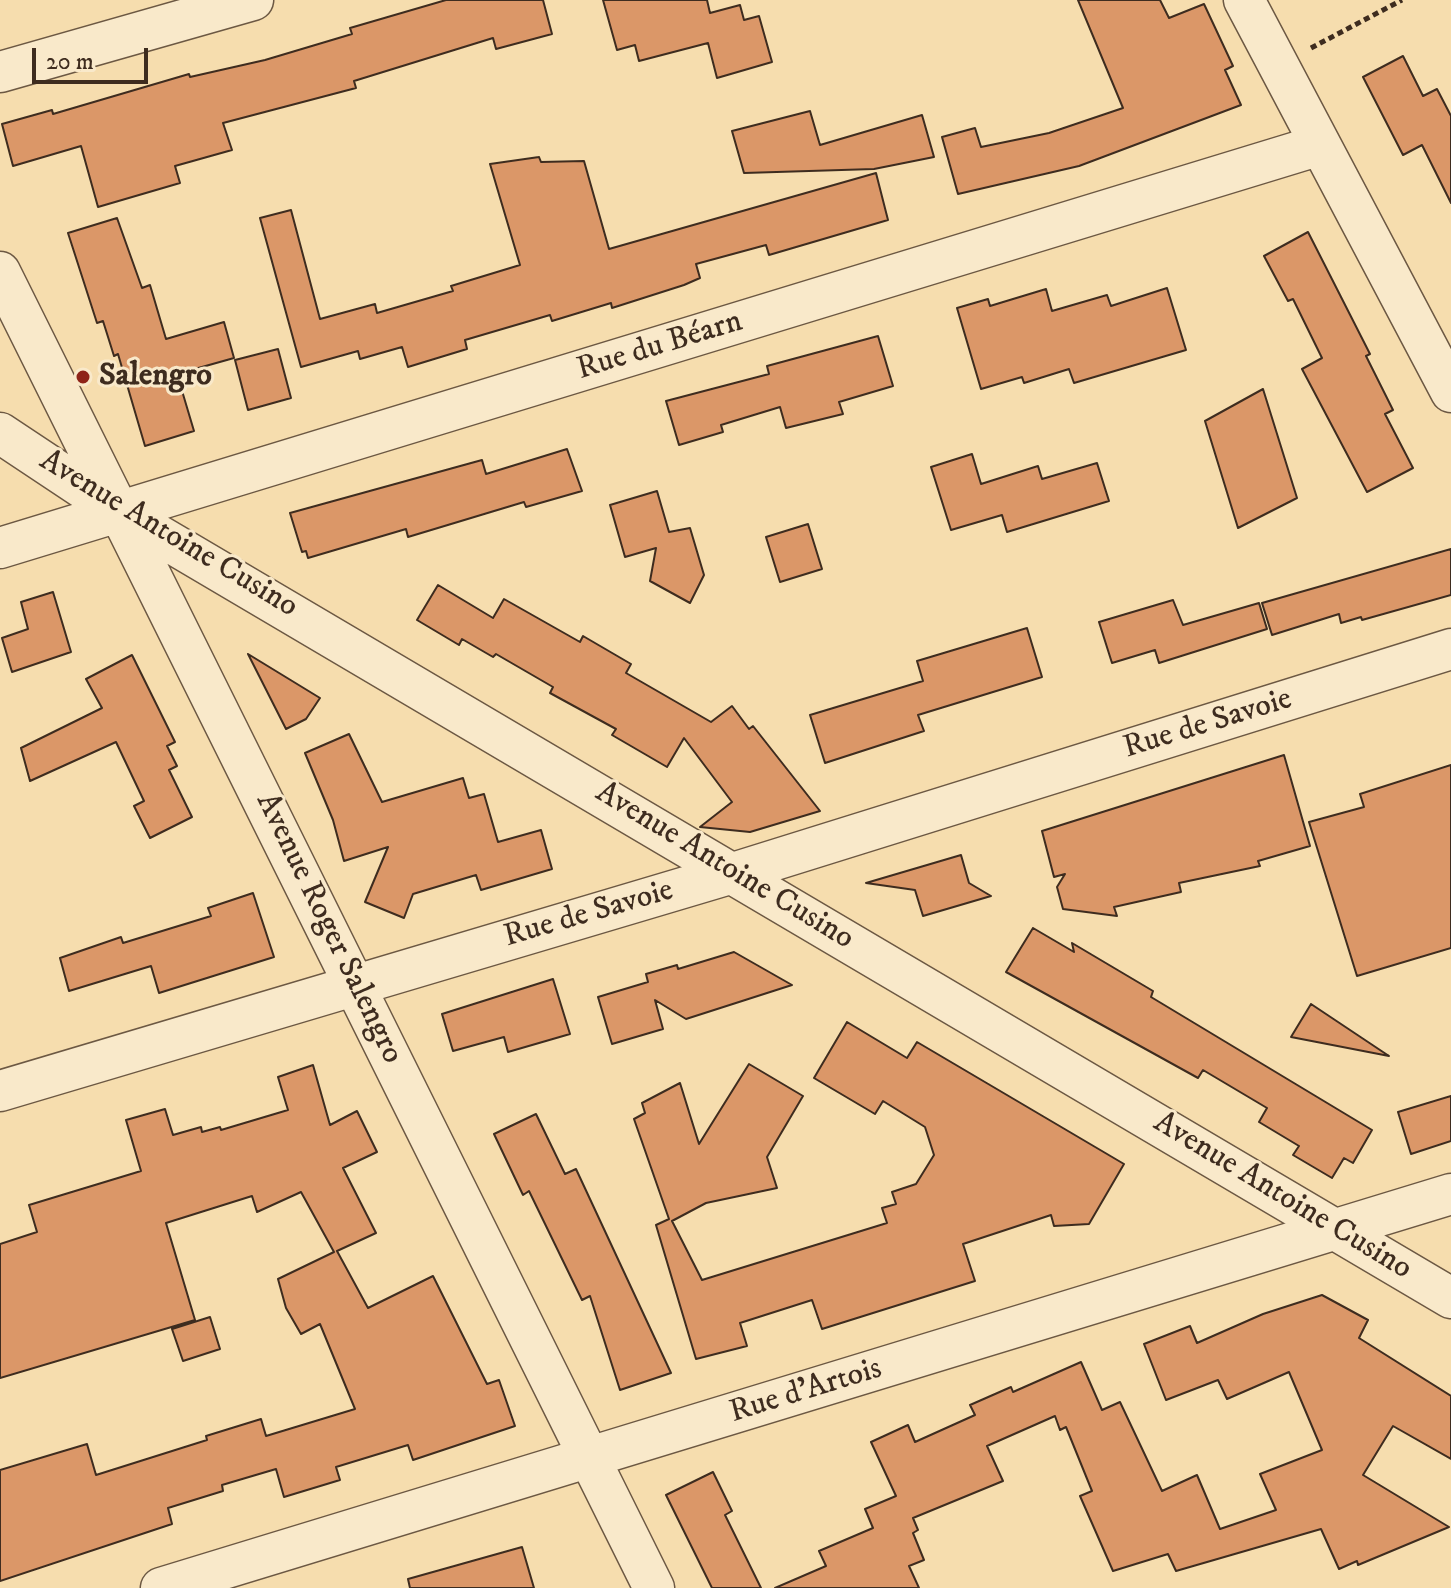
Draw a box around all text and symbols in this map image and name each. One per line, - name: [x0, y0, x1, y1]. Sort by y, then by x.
- scale bar: [36, 32, 152, 82]
- text: 20 m: [46, 47, 94, 77]
- street label: Rue du Béarn: [573, 304, 747, 390]
- place label: Salengro: [99, 358, 212, 396]
- marker: Salengro: [74, 368, 92, 386]
- street label: Avenue Antoine Cusino: [32, 443, 304, 627]
- street label: Rue de Savoie: [1119, 681, 1297, 769]
- street label: Avenue Antoine Cusino: [588, 775, 860, 959]
- street label: Avenue Roger Salengro: [246, 787, 410, 1071]
- street label: Rue de Savoie: [500, 873, 678, 957]
- street label: Avenue Antoine Cusino: [1146, 1105, 1418, 1289]
- street label: Rue d'Artois: [725, 1351, 887, 1433]

